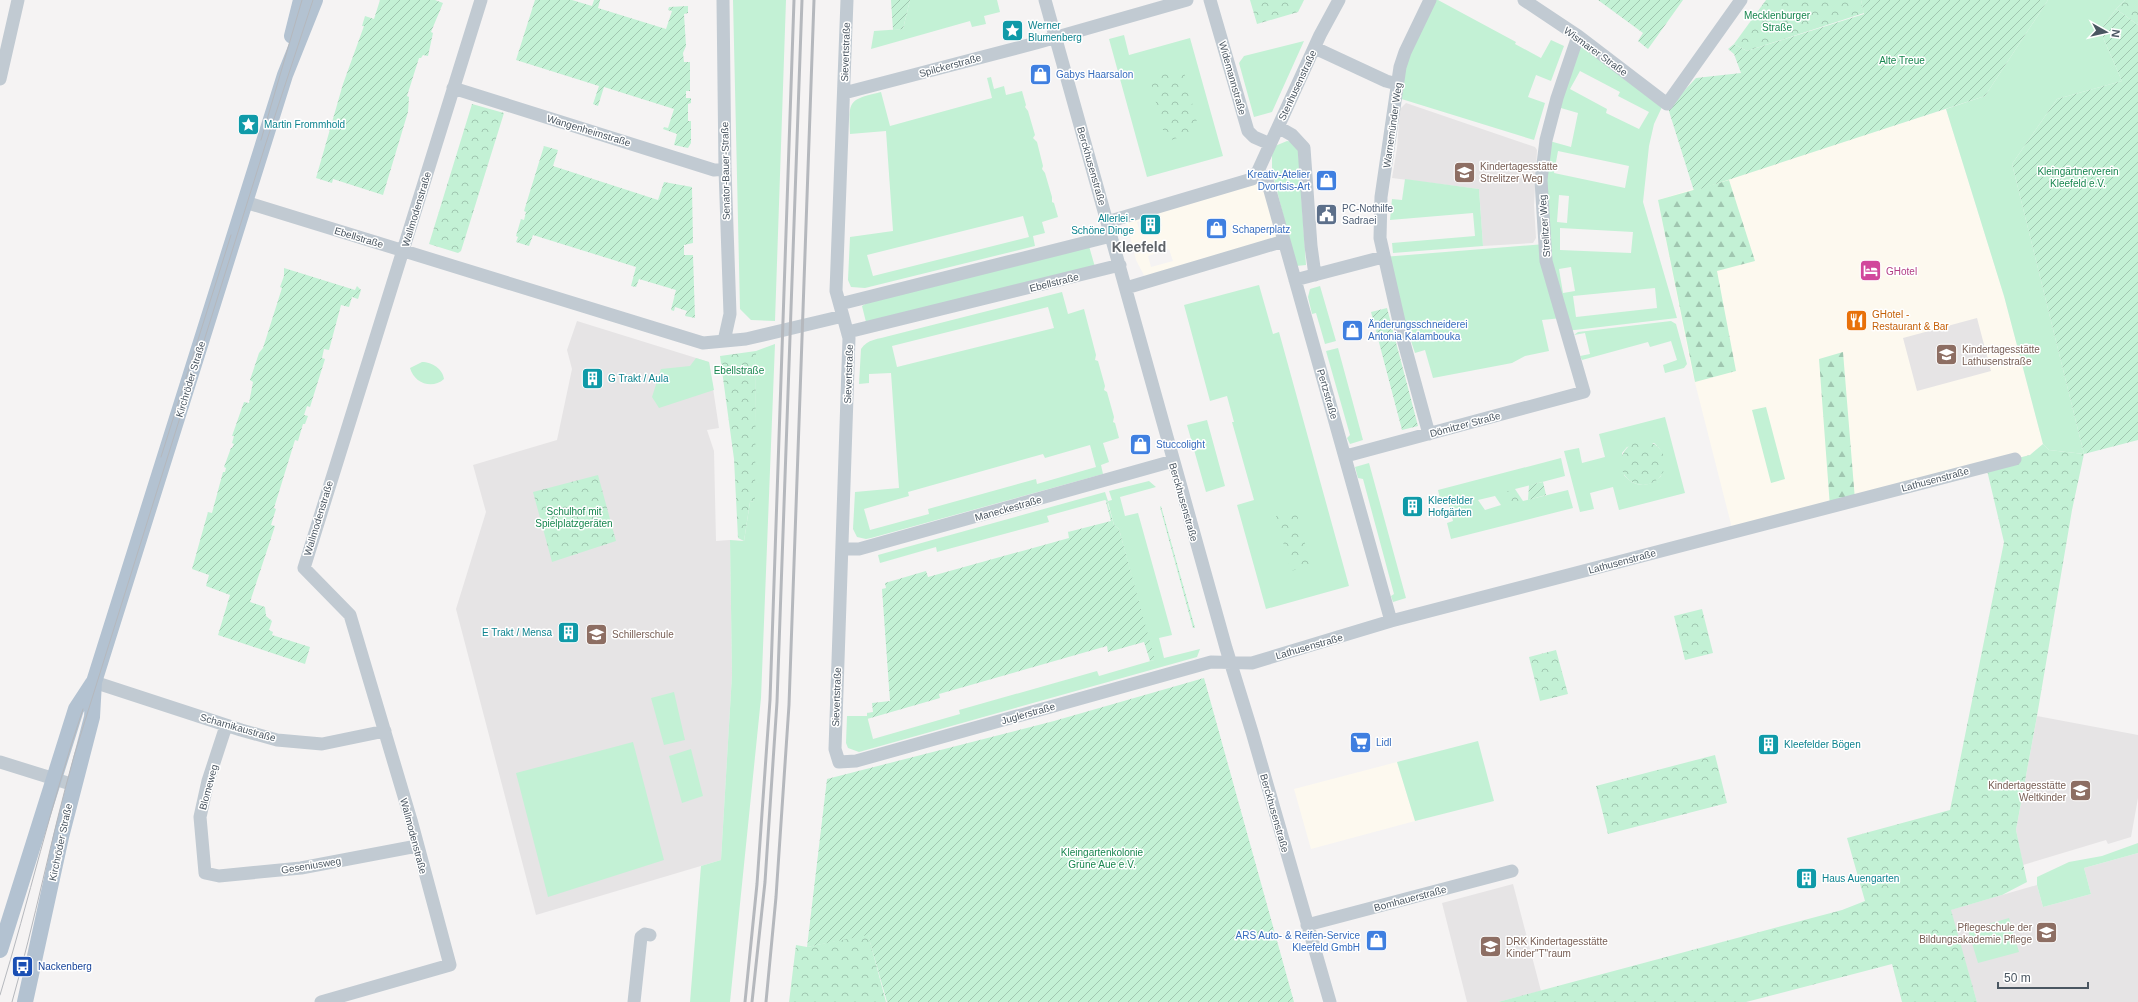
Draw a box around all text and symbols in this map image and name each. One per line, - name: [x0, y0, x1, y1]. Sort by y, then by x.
- park label: Mecklenburger Straße: [1744, 10, 1811, 33]
- north arrow: [2086, 12, 2126, 52]
- place icon: Werner Blumenberg: [999, 18, 1025, 44]
- place label: Werner Blumenberg: [1028, 20, 1082, 43]
- street label: Sievertstraße: [839, 22, 852, 82]
- street label: Wismarer Straße: [1562, 25, 1630, 78]
- text: N: [2109, 29, 2122, 38]
- street label: Widemannstraße: [1217, 40, 1248, 117]
- street label: Stenhusenstraße: [1276, 48, 1319, 122]
- street label: Spilckerstraße: [918, 52, 983, 79]
- park label: Alte Treue: [1879, 55, 1925, 66]
- shop icon: Gabys Haarsalon: [1027, 61, 1053, 87]
- place label: Gabys Haarsalon: [1056, 69, 1133, 80]
- street label: Warnemünder Weg: [1381, 82, 1404, 168]
- place icon: Martin Frommhold: [235, 111, 261, 137]
- street label: Wangenheimstraße: [546, 113, 632, 149]
- place label: Martin Frommhold: [264, 119, 345, 130]
- street label: Senator-Bauer-Straße: [719, 121, 732, 220]
- street label: Berckhusenstraße: [1075, 126, 1108, 207]
- school or university icon: Kindertagesstätte Strelitzer Weg: [1451, 159, 1477, 185]
- place label: Kindertagesstätte Strelitzer Weg: [1480, 161, 1558, 184]
- park label: Kleingärtnerverein Kleefeld e.V.: [2037, 166, 2119, 189]
- shop icon: Kreativ-Atelier Dvortsis-Art: [1313, 167, 1339, 193]
- place label: Kreativ-Atelier Dvortsis-Art: [1247, 169, 1311, 192]
- street label: Wallmodenstraße: [400, 170, 433, 248]
- street label: Strelitzer Weg: [1537, 194, 1552, 258]
- public building icon: PC-Nothilfe Sadraei: [1314, 201, 1340, 227]
- place label: PC-Nothilfe Sadraei: [1342, 203, 1394, 226]
- building icon: Allerlei - Schöne Dinge: [1137, 211, 1163, 237]
- place label: Allerlei - Schöne Dinge: [1071, 213, 1134, 236]
- shop icon: Schaperplatz: [1203, 216, 1229, 242]
- place label: Schaperplatz: [1232, 224, 1290, 235]
- street label: Ebellstraße: [333, 225, 385, 250]
- district label: Kleefeld: [1112, 239, 1166, 255]
- hotel icon: GHotel: [1857, 258, 1883, 284]
- place label: GHotel: [1886, 266, 1917, 277]
- street label: Ebellstraße: [1028, 271, 1080, 294]
- restaurant icon: GHotel - Restaurant & Bar: [1843, 307, 1869, 333]
- place label: GHotel - Restaurant & Bar: [1872, 309, 1949, 332]
- shop icon: Änderungsschneiderei Antonia Kalambouka: [1340, 317, 1366, 343]
- place label: Änderungsschneiderei Antonia Kalambouka: [1368, 319, 1468, 342]
- street label: Kirchröder Straße: [174, 339, 207, 418]
- school or university icon: Kindertagesstätte Lathusenstraße: [1934, 342, 1960, 368]
- street label: Sievertstraße: [842, 344, 855, 404]
- place label: Kindertagesstätte Lathusenstraße: [1962, 344, 2040, 367]
- building icon: G Trakt / Aula: [580, 365, 606, 391]
- park label: Ebellstraße: [714, 365, 765, 376]
- street label: Pertzstraße: [1315, 368, 1340, 421]
- place label: G Trakt / Aula: [608, 373, 669, 384]
- street label: Dömitzer Straße: [1429, 410, 1502, 439]
- shop icon: Stuccolight: [1128, 431, 1154, 457]
- place label: Stuccolight: [1156, 439, 1205, 450]
- street label: Berckhusenstraße: [1167, 462, 1200, 543]
- street label: Lathusenstraße: [1900, 465, 1971, 494]
- street label: Wallmodenstraße: [302, 479, 335, 557]
- building icon: Kleefelder Hofgärten: [1399, 493, 1425, 519]
- street label: Maneckestraße: [973, 494, 1043, 523]
- place label: Kleefelder Hofgärten: [1428, 495, 1474, 518]
- park label: Schulhof mit Spielplatzgeräten: [535, 506, 613, 529]
- street label: Lathusenstraße: [1587, 547, 1658, 576]
- building icon: E Trakt / Mensa: [555, 619, 581, 645]
- school or university icon: Schillerschule: [584, 621, 610, 647]
- place label: E Trakt / Mensa: [482, 627, 552, 638]
- place label: Schillerschule: [612, 629, 674, 640]
- street label: Lathusenstraße: [1274, 631, 1344, 661]
- street label: Sievertstraße: [830, 667, 843, 727]
- street label: Juglerstraße: [1000, 700, 1057, 726]
- street label: Scharnikaustraße: [199, 711, 277, 744]
- supermarket icon: Lidl: [1347, 729, 1373, 755]
- building icon: Kleefelder Bögen: [1756, 731, 1782, 757]
- place label: Lidl: [1376, 737, 1392, 748]
- place label: Kleefelder Bögen: [1784, 739, 1861, 750]
- street label: Blomeweg: [197, 763, 220, 811]
- street label: Berckhusenstraße: [1258, 773, 1291, 854]
- school or university icon: Kindertagesstätte Weltkinder: [2068, 778, 2094, 804]
- place label: Kindertagesstätte Weltkinder: [1988, 780, 2067, 803]
- street label: Wallmodenstraße: [398, 797, 429, 876]
- street label: Kirchröder Straße: [47, 802, 74, 882]
- park label: Kleingartenkolonie Grüne Aue e.V.: [1061, 847, 1144, 870]
- street label: Geseniusweg: [280, 855, 342, 876]
- building icon: Haus Auengarten: [1793, 865, 1819, 891]
- place label: Haus Auengarten: [1822, 873, 1899, 884]
- street label: Bomhauerstraße: [1373, 883, 1448, 913]
- school or university icon: Pflegeschule der Bildungsakademie Pflege: [2034, 920, 2060, 946]
- place label: Pflegeschule der Bildungsakademie Pflege: [1919, 922, 2033, 945]
- shop icon: ARS Auto- & Reifen-Service Kleefeld GmbH: [1363, 928, 1389, 954]
- place label: ARS Auto- & Reifen-Service Kleefeld GmbH: [1236, 930, 1360, 953]
- school or university icon: DRK Kindertagesstätte Kinder"T"raum: [1478, 934, 1504, 960]
- place label: DRK Kindertagesstätte Kinder"T"raum: [1506, 936, 1608, 959]
- bus stop icon: Nackenberg: [9, 953, 35, 979]
- place label: Nackenberg: [38, 961, 92, 972]
- scale bar: [1998, 964, 2088, 990]
- text: 50 m: [2004, 971, 2031, 985]

